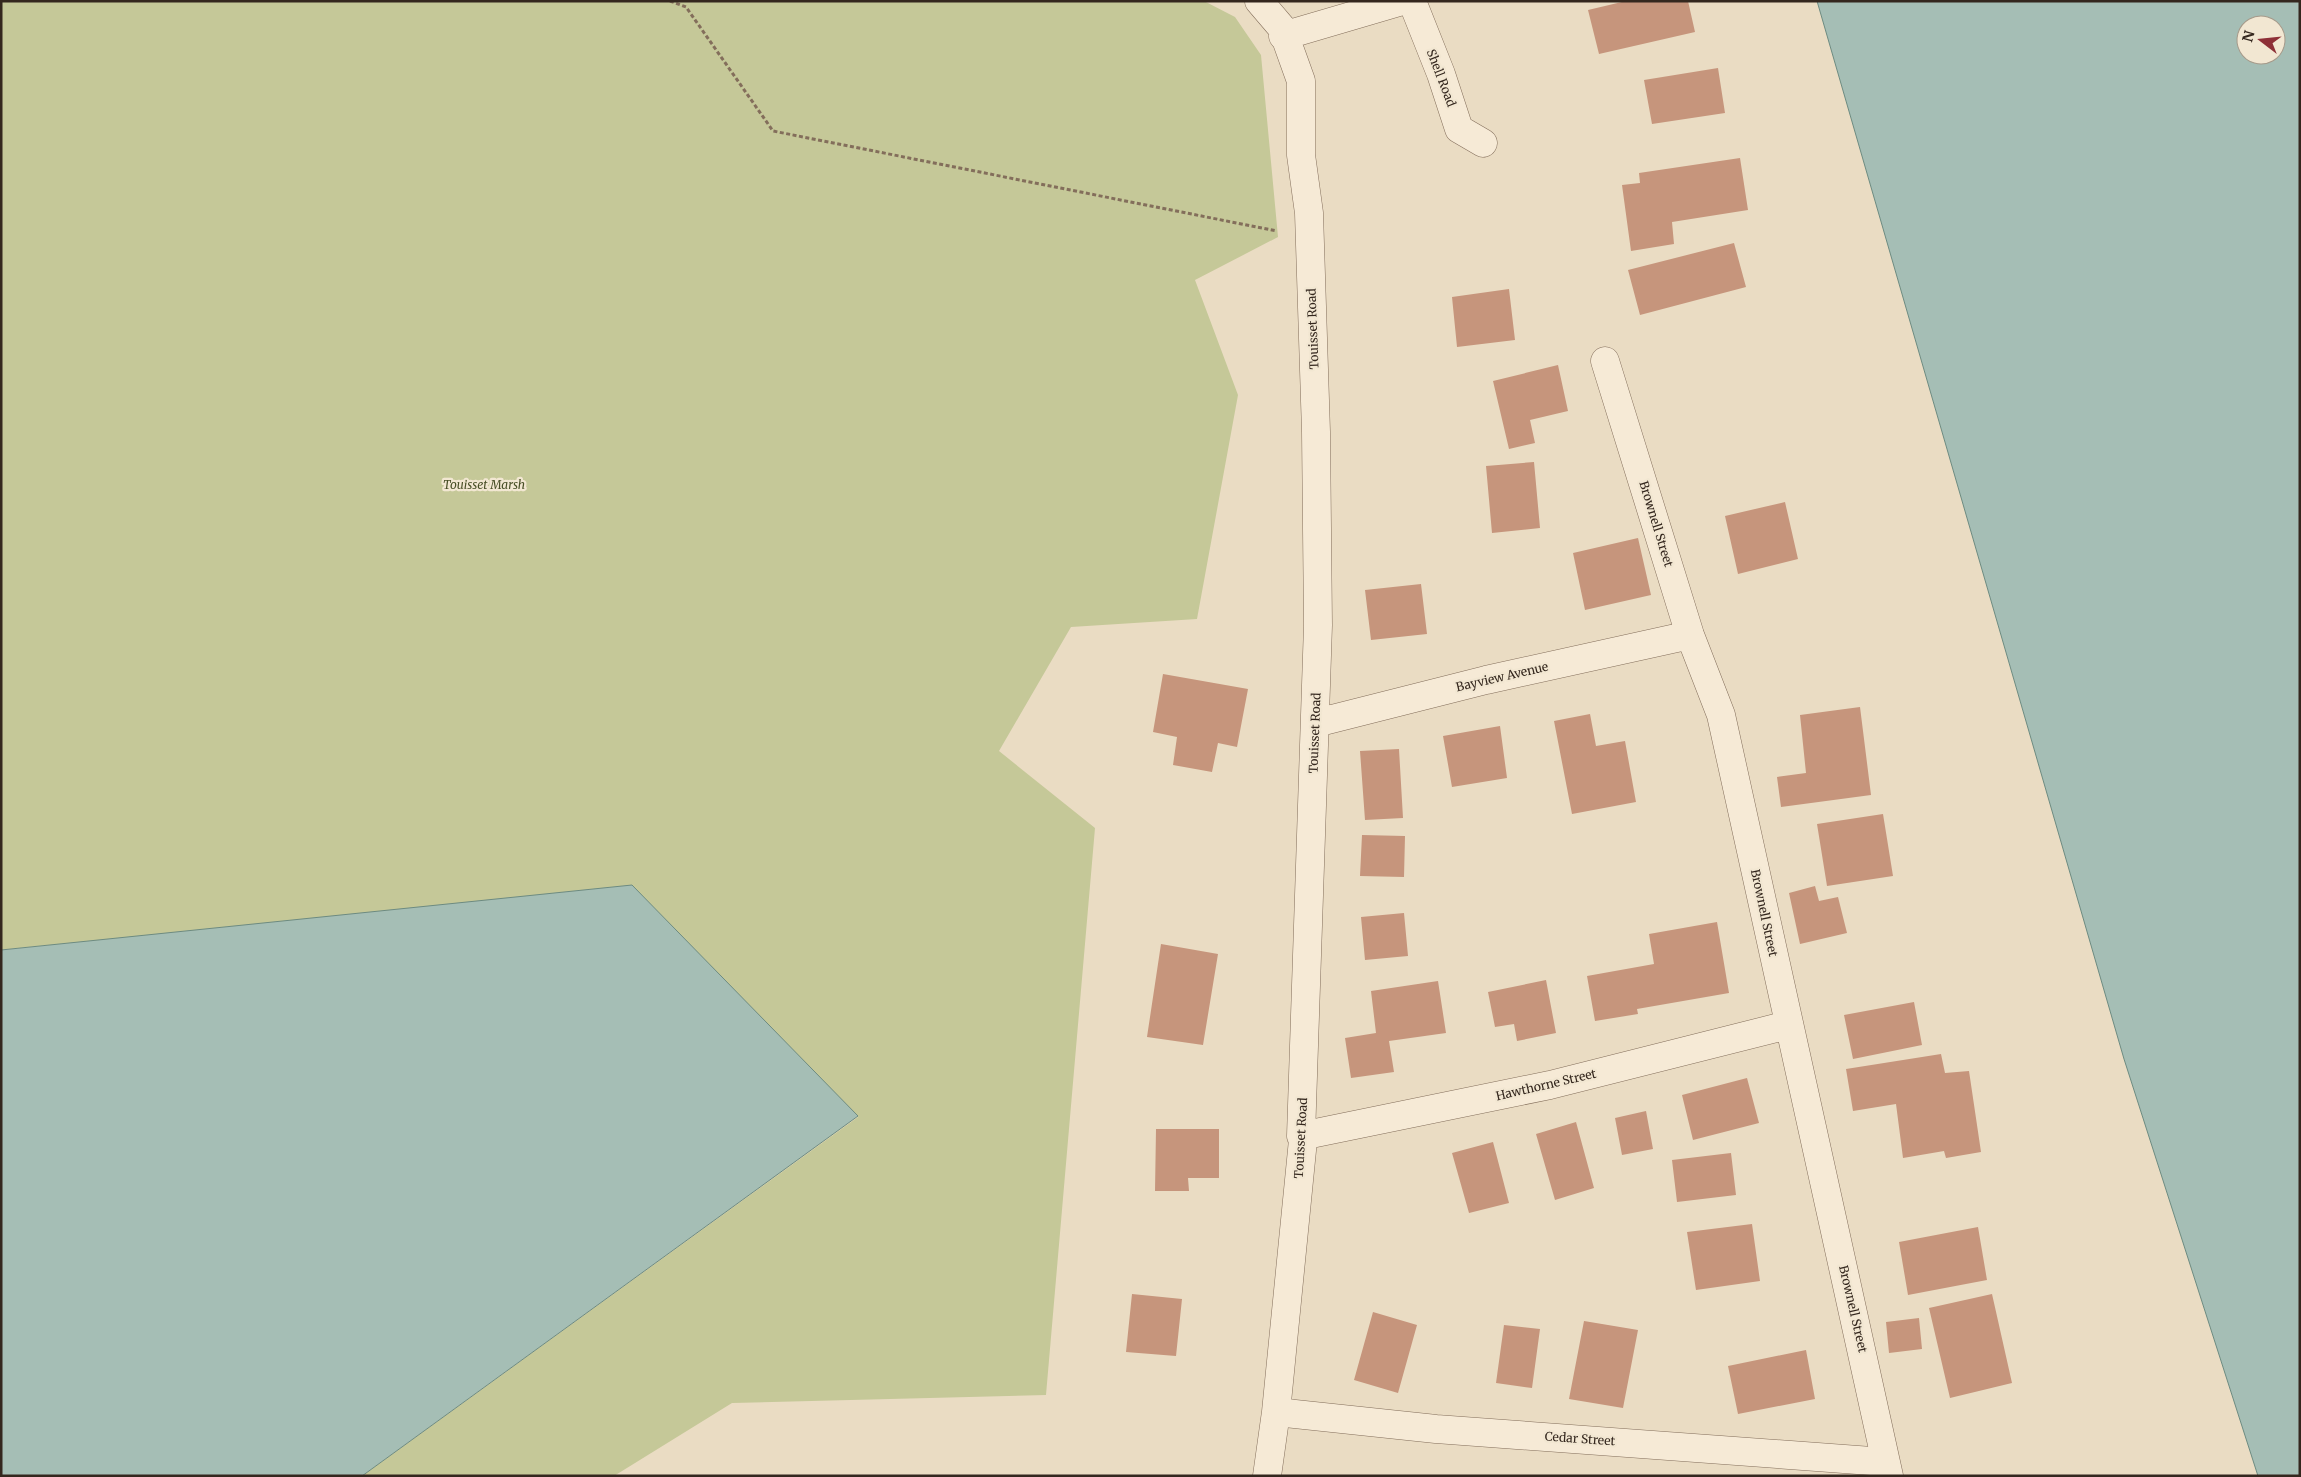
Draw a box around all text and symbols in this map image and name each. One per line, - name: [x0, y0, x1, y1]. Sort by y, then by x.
- north arrow: [2236, 15, 2286, 65]
- text: N: [2238, 29, 2259, 44]
- street label: Shell Road: [1424, 47, 1459, 109]
- street label: Touisset Road: [1304, 288, 1321, 370]
- park label: Touisset Marsh: [443, 477, 525, 492]
- street label: Brownell Street: [1636, 479, 1677, 569]
- street label: Bayview Avenue: [1454, 659, 1549, 694]
- street label: Touisset Road: [1306, 692, 1323, 774]
- street label: Brownell Street: [1748, 868, 1781, 958]
- street label: Hawthorne Street: [1494, 1066, 1598, 1103]
- street label: Touisset Road: [1291, 1097, 1310, 1179]
- street label: Brownell Street: [1836, 1264, 1871, 1354]
- street label: Cedar Street: [1544, 1429, 1616, 1448]

